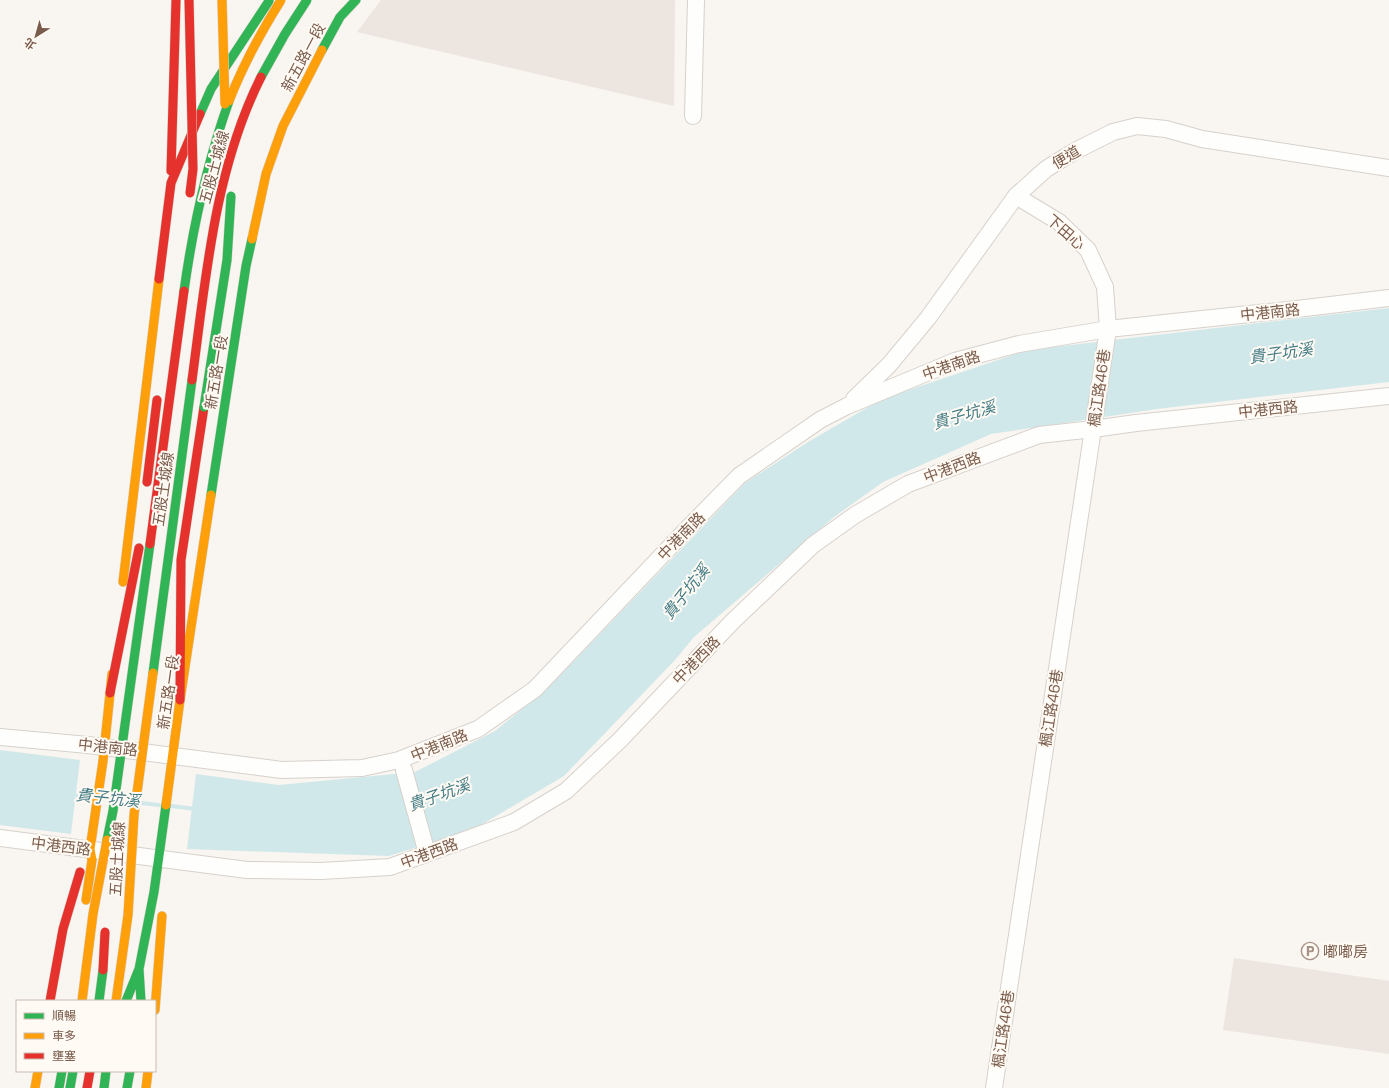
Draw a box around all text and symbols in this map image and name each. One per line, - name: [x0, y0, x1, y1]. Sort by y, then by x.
- north arrow: [16, 16, 56, 56]
- street label: 新五路一段: [277, 19, 329, 95]
- text: 北: [21, 35, 39, 53]
- street label: 五股土城線: [195, 128, 233, 206]
- street label: 便道: [1048, 141, 1084, 173]
- street label: 下田心: [1043, 210, 1089, 254]
- street label: 中港南路: [1239, 299, 1301, 325]
- street label: 新五路一段: [201, 333, 231, 411]
- water label: 貴子坑溪: [1248, 338, 1316, 368]
- street label: 中港南路: [920, 346, 982, 384]
- street label: 楓江路46巷: [1084, 348, 1114, 428]
- water label: 貴子坑溪: [930, 396, 1000, 434]
- street label: 中港西路: [1237, 396, 1299, 422]
- street label: 中港西路: [921, 447, 983, 487]
- street label: 五股土城線: [148, 451, 178, 527]
- street label: 中港南路: [653, 508, 709, 564]
- water label: 貴子坑溪: [658, 559, 716, 623]
- street label: 中港西路: [668, 632, 724, 688]
- street label: 新五路一段: [153, 654, 183, 730]
- street label: 楓江路46巷: [1035, 668, 1067, 748]
- street label: 中港南路: [408, 725, 470, 765]
- street label: 中港南路: [77, 734, 139, 760]
- water label: 貴子坑溪: [405, 774, 475, 816]
- water label: 貴子坑溪: [75, 784, 143, 812]
- street label: 五股土城線: [106, 821, 128, 897]
- street label: 中港西路: [30, 833, 92, 859]
- street label: 中港西路: [398, 834, 460, 872]
- parking icon: 嘟嘟房: [1300, 941, 1320, 961]
- place label: 嘟嘟房: [1323, 942, 1368, 961]
- street label: 楓江路46巷: [988, 989, 1018, 1069]
- legend: [16, 1000, 156, 1072]
- text: 順暢: [52, 1008, 76, 1024]
- text: 車多: [52, 1028, 76, 1044]
- text: 壅塞: [52, 1048, 76, 1064]

